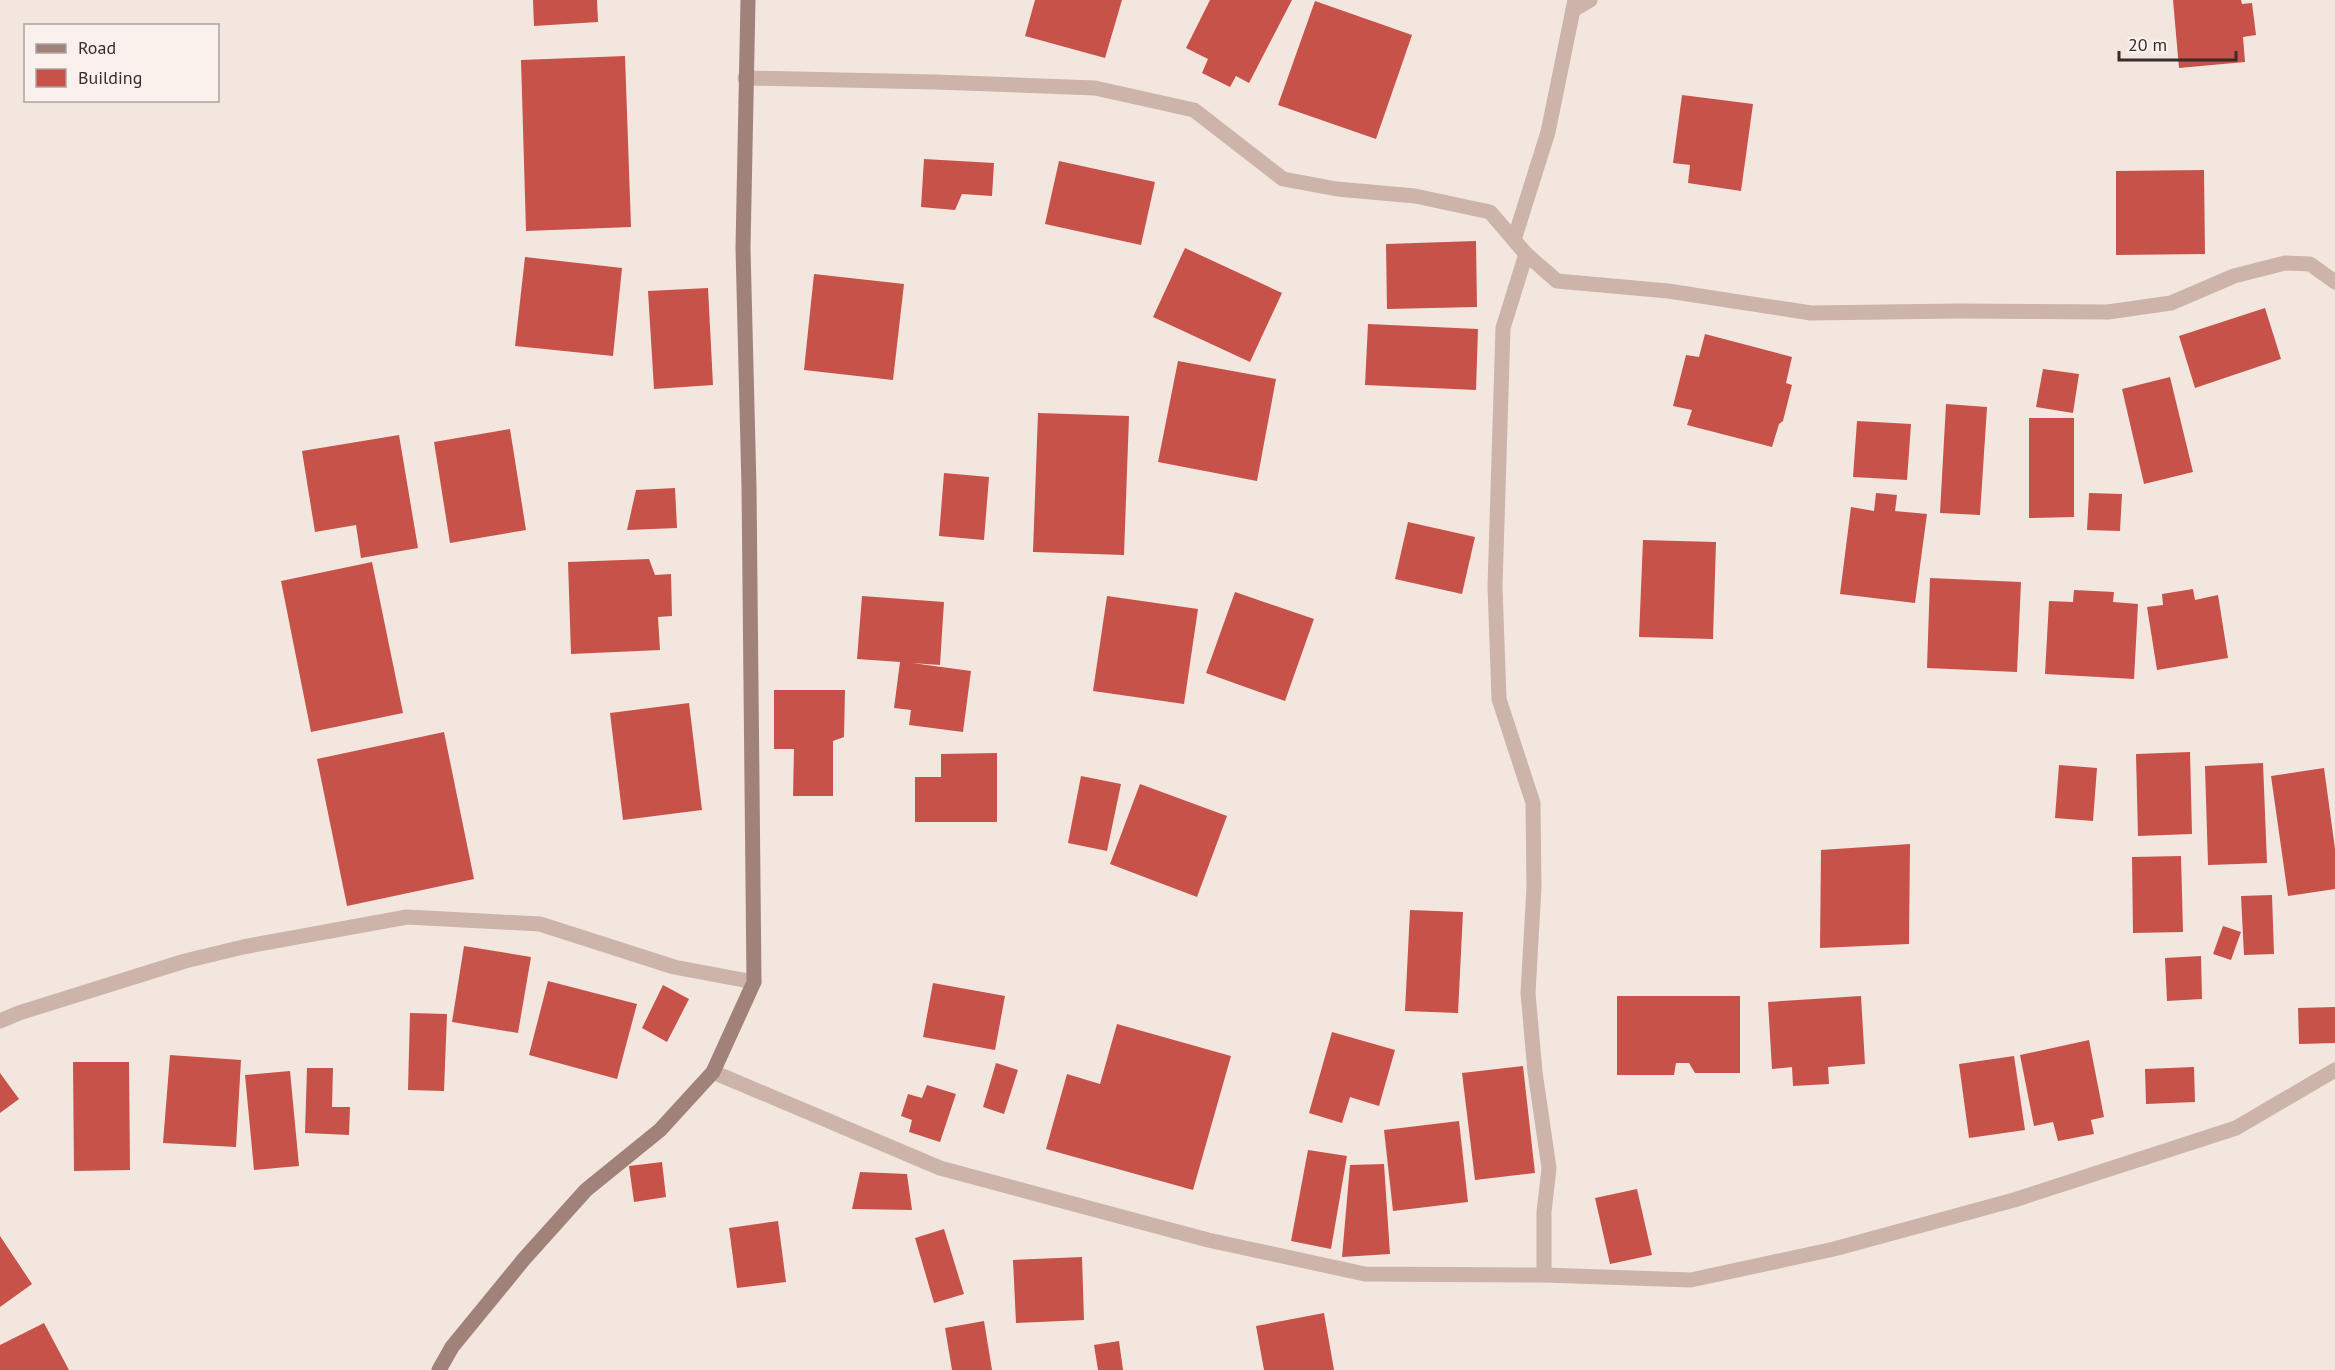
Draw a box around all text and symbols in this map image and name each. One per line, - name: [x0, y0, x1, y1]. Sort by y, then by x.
- legend: [24, 24, 219, 102]
- scale bar: [2119, 24, 2236, 62]
- text: 20 m: [2128, 33, 2167, 56]
- text: Road: [78, 36, 116, 59]
- text: Building: [78, 66, 142, 89]

